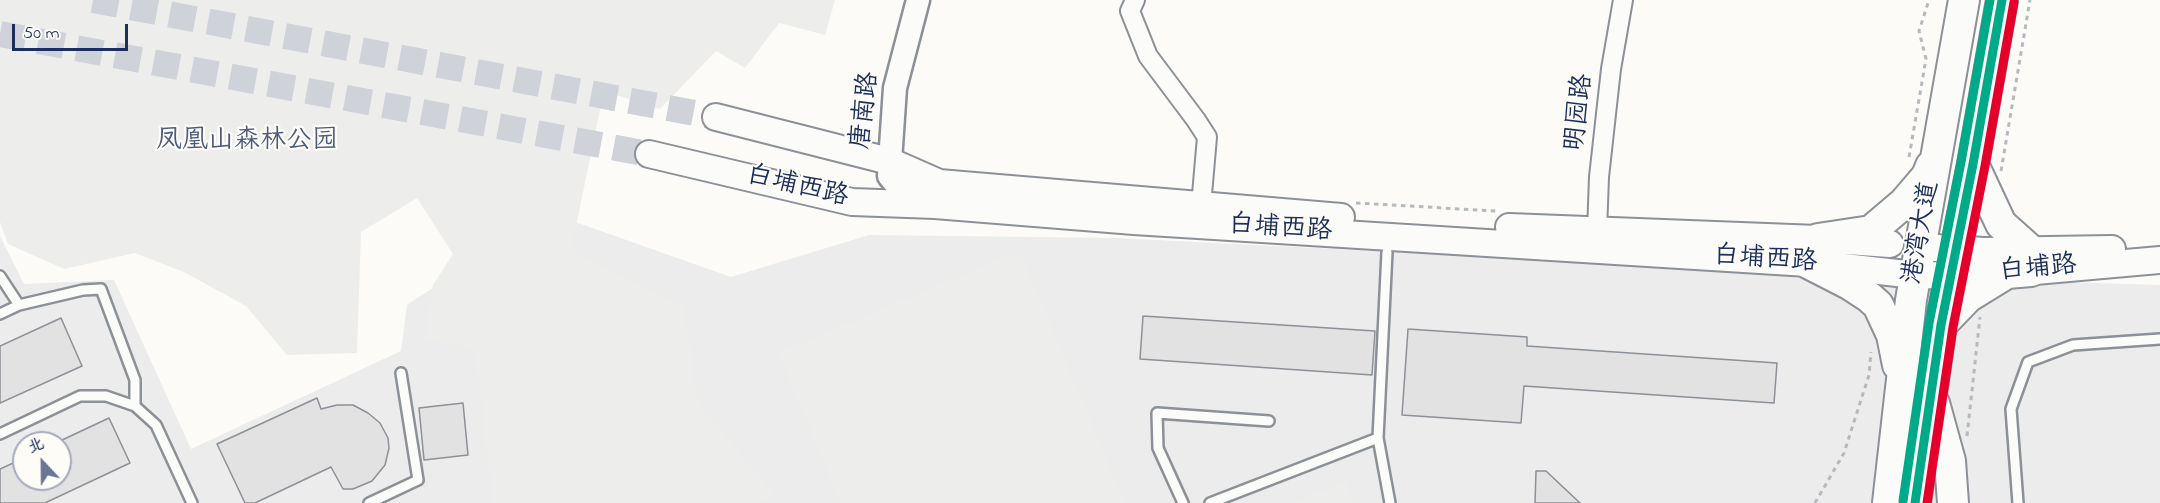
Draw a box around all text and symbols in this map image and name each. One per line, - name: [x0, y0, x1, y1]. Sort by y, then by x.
- scale bar: [15, 12, 130, 50]
- text: 50 m: [23, 21, 60, 47]
- street label: 唐南路: [847, 70, 887, 152]
- street label: 明园路: [1561, 72, 1601, 154]
- park label: 凤凰山森林公园: [156, 127, 338, 159]
- street label: 白埔西路: [743, 161, 851, 215]
- street label: 港湾大道: [1899, 179, 1947, 287]
- street label: 白埔西路: [1227, 211, 1333, 249]
- street label: 白埔西路: [1712, 242, 1818, 280]
- street label: 白埔路: [1998, 251, 2078, 289]
- north arrow: [12, 431, 72, 491]
- text: 北: [24, 432, 48, 460]

